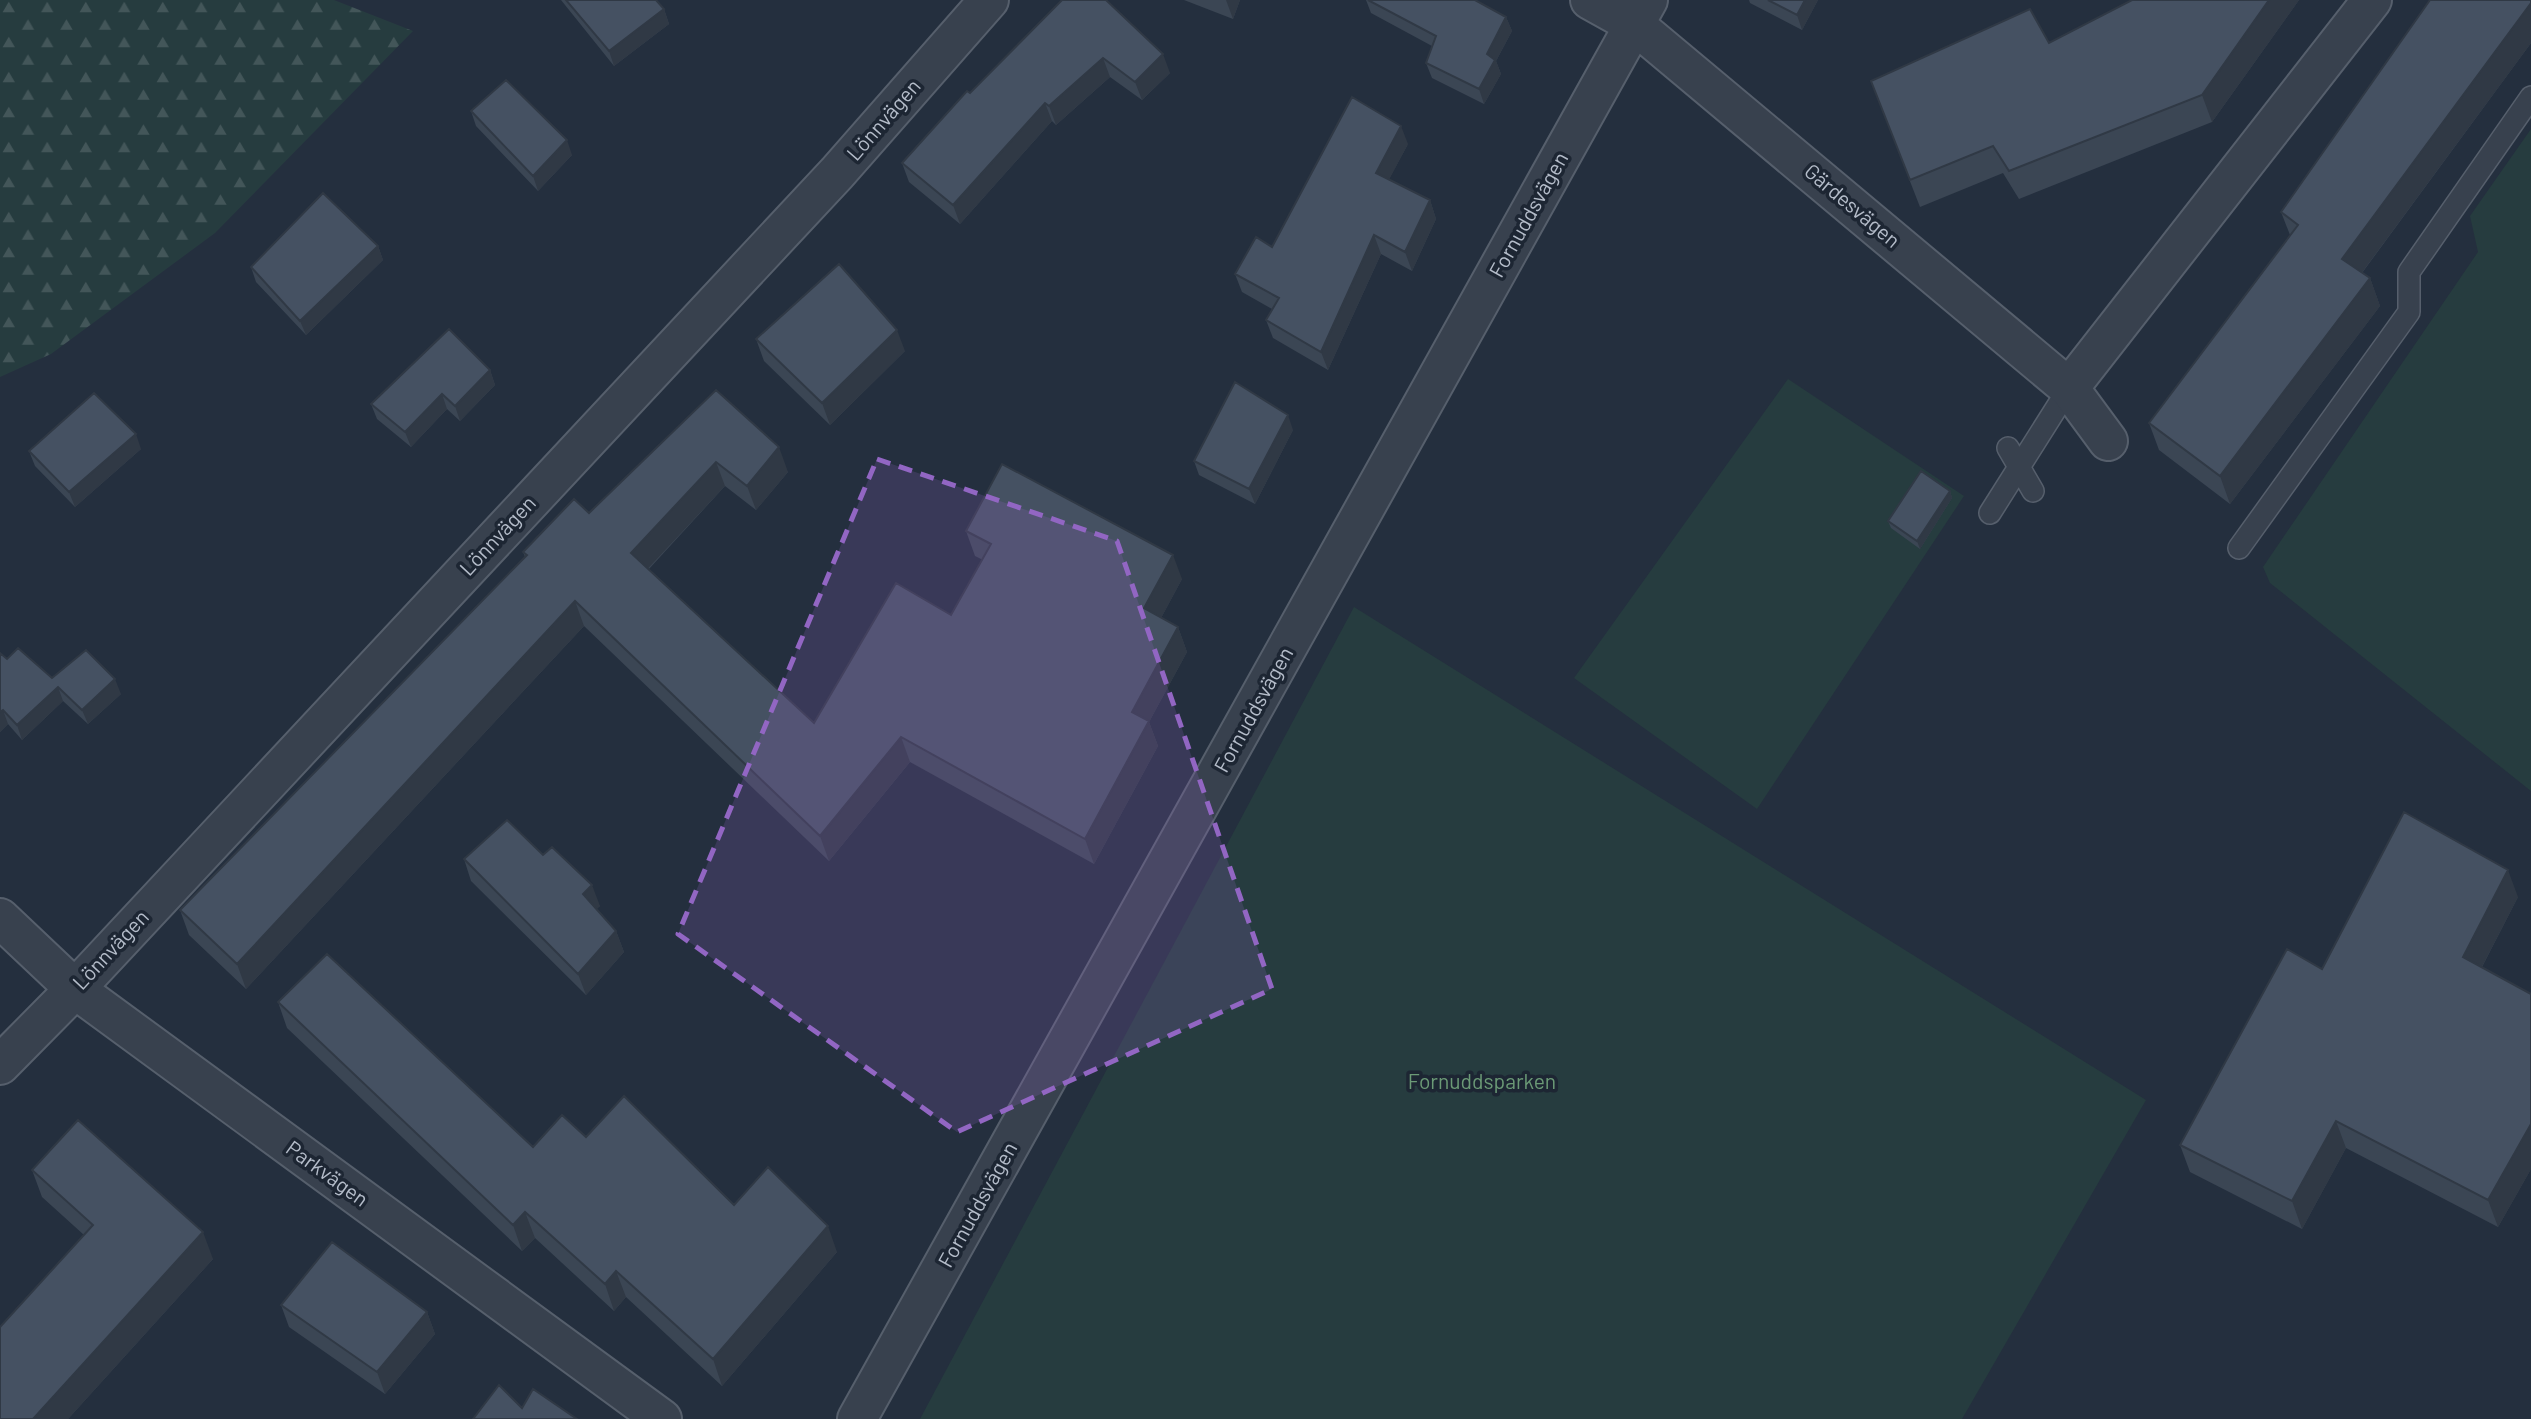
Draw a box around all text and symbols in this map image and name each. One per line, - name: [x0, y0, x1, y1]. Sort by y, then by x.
- street label: Lönnvägen: [841, 73, 925, 165]
- street label: Fornuddsvägen: [1483, 147, 1572, 281]
- street label: Gärdesvägen: [1800, 158, 1906, 252]
- street label: Lönnvägen: [454, 490, 540, 580]
- street label: Fornuddsvägen: [1208, 642, 1297, 776]
- street label: Lönnvägen: [67, 904, 153, 994]
- park label: Fornuddsparken: [1408, 1068, 1556, 1093]
- street label: Parkvägen: [282, 1135, 374, 1211]
- street label: Fornuddsvägen: [932, 1137, 1021, 1271]

